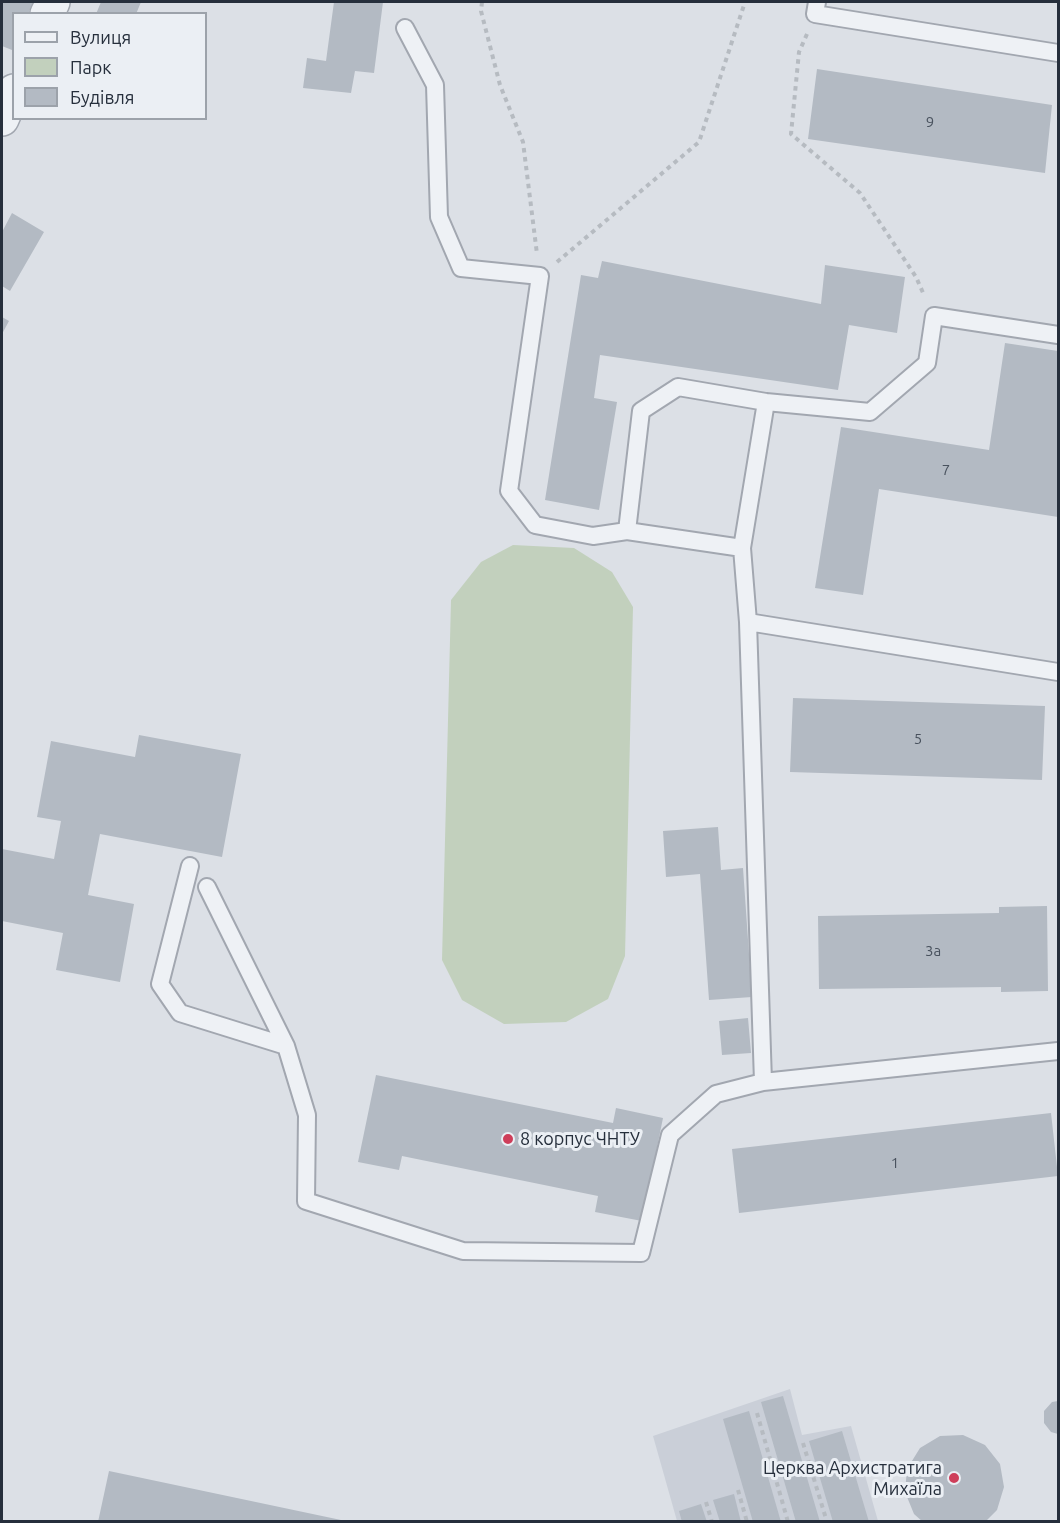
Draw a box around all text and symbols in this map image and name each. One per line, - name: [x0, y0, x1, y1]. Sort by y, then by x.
- legend: [12, 12, 207, 120]
- text: Вулиця: [70, 27, 131, 47]
- text: Парк: [70, 57, 111, 77]
- text: Будівля: [70, 87, 135, 107]
- house number: 9: [926, 113, 934, 131]
- house number: 7: [942, 461, 950, 479]
- house number: 5: [914, 730, 922, 748]
- house number: 3а: [925, 942, 941, 960]
- place label: 8 корпус ЧНТУ: [520, 1128, 640, 1150]
- marker: 8 корпус ЧНТУ: [501, 1132, 515, 1146]
- house number: 1: [891, 1154, 899, 1172]
- place label: Церква Архистратига Михаїла: [763, 1457, 942, 1500]
- marker: Церква Архистратига Михаїла: [947, 1471, 961, 1485]

